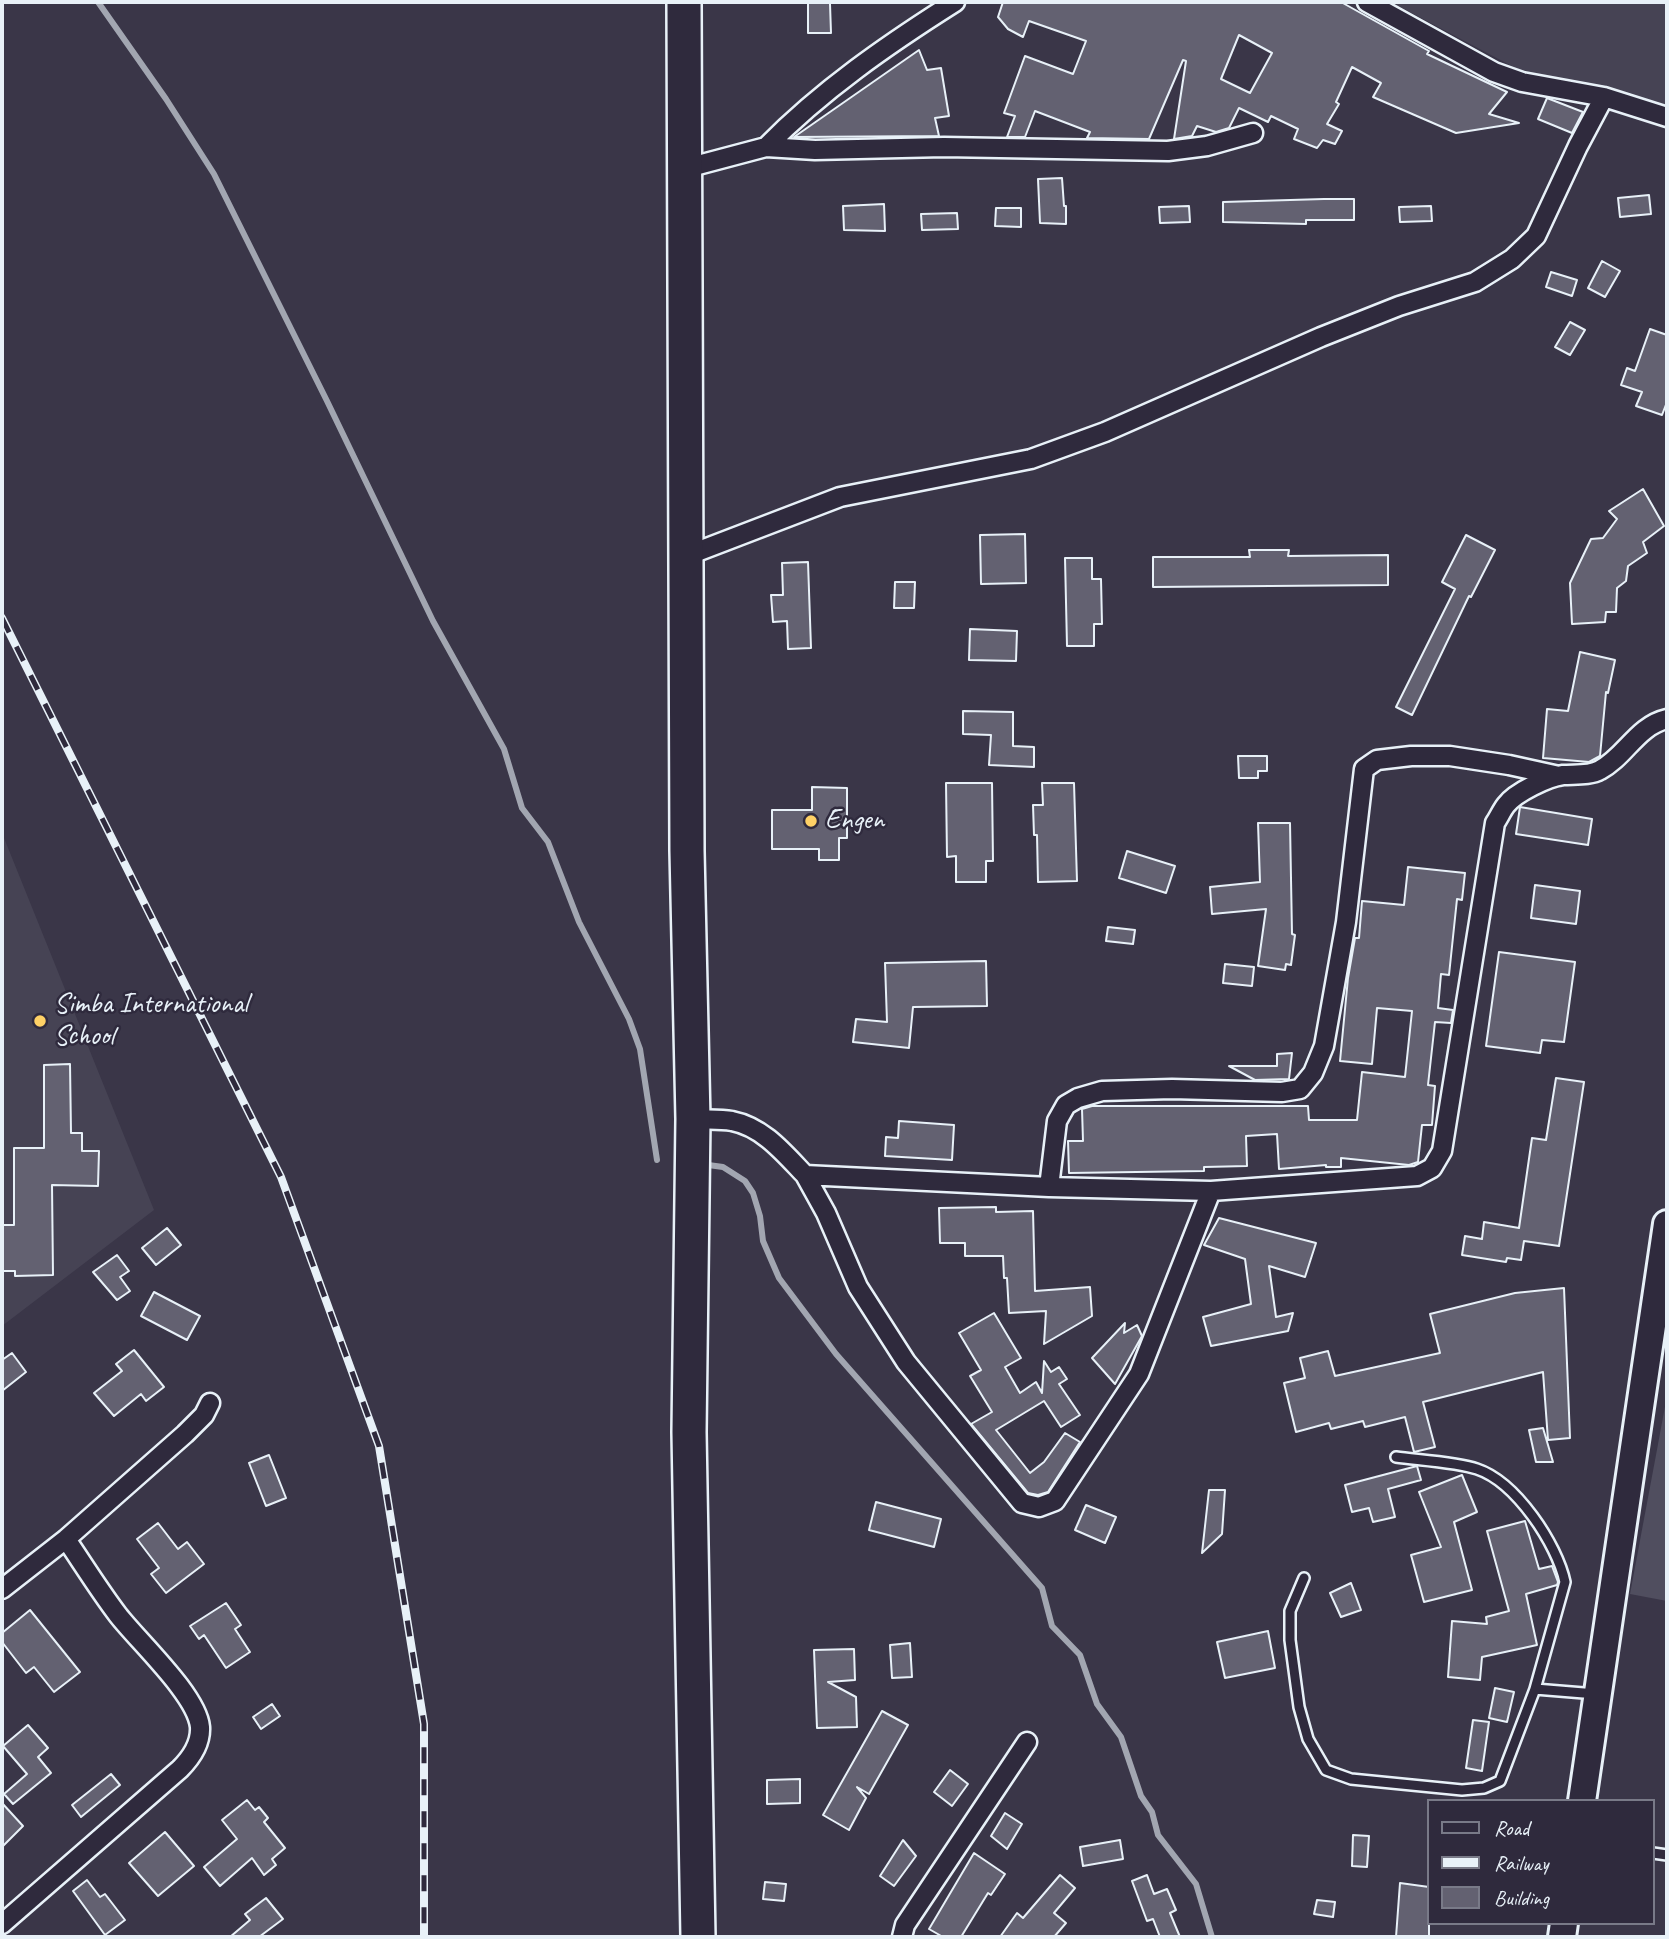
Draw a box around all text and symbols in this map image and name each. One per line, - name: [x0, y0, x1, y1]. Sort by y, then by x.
- place label: Engen: [825, 804, 884, 838]
- marker: Engen: [803, 813, 819, 829]
- place label: Simba International School: [54, 988, 248, 1054]
- marker: Simba International School: [32, 1013, 48, 1029]
- legend: [1428, 1799, 1655, 1925]
- text: Road: [1494, 1815, 1529, 1841]
- text: Railway: [1494, 1850, 1548, 1876]
- text: Building: [1494, 1885, 1549, 1911]

